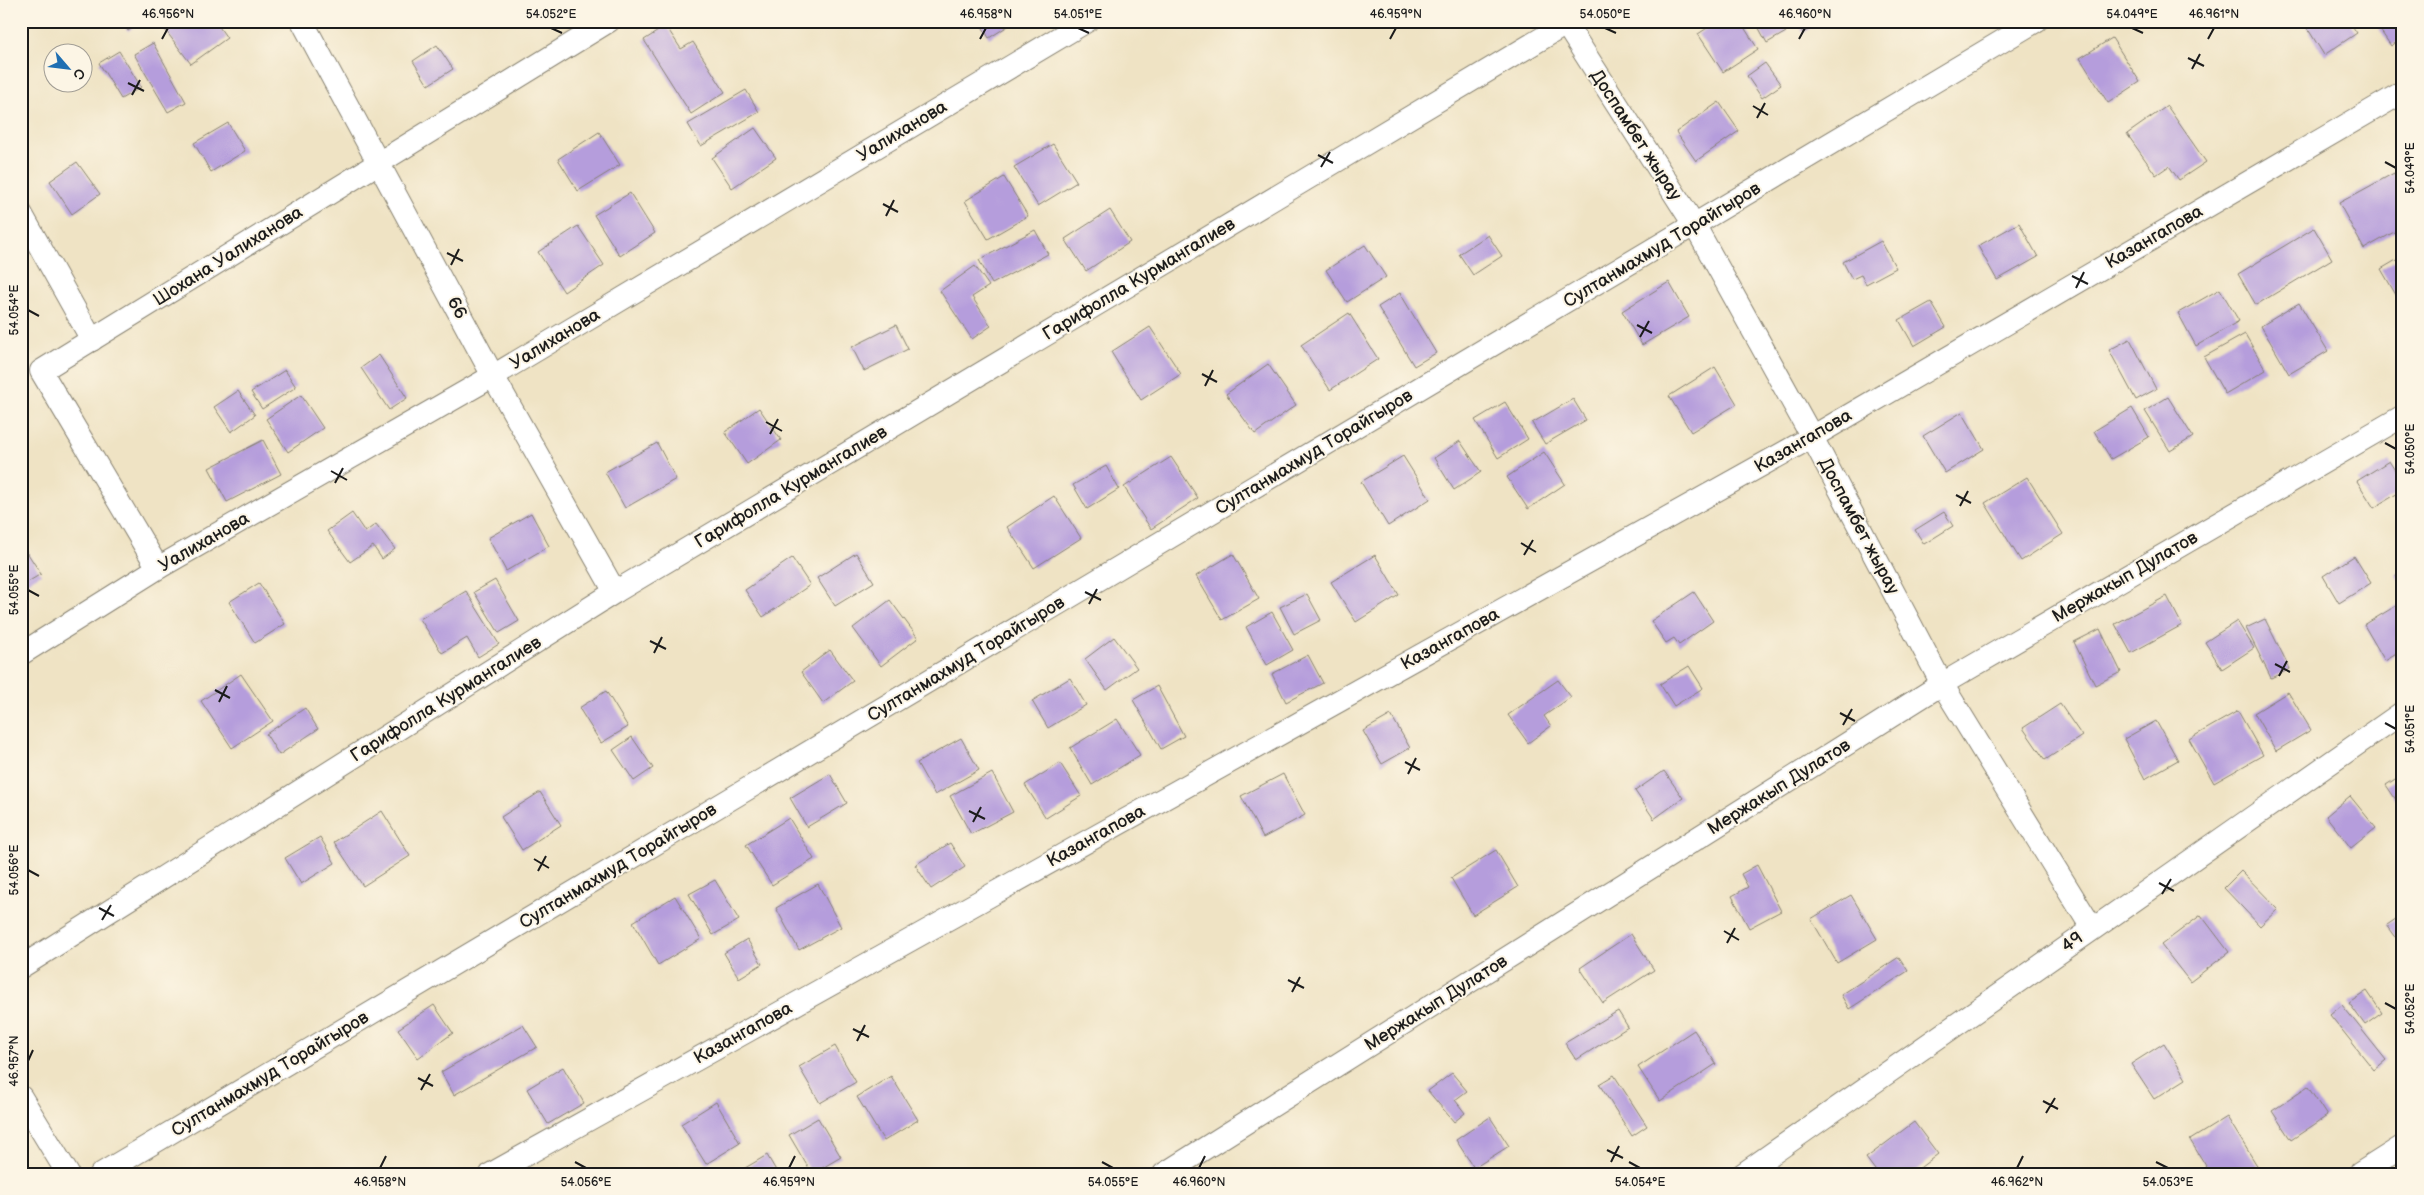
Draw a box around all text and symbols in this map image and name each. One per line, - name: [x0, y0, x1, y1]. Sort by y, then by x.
- text: 46.956°N: [142, 7, 194, 22]
- text: 54.052°E: [526, 7, 576, 22]
- text: 46.958°N: [960, 7, 1012, 22]
- text: 54.051°E: [1054, 7, 1102, 22]
- text: 46.959°N: [1370, 7, 1422, 22]
- text: 54.050°E: [1580, 7, 1631, 22]
- text: 46.960°N: [1779, 7, 1831, 22]
- text: 54.049°E: [2106, 7, 2158, 22]
- text: 46.961°N: [2189, 7, 2239, 22]
- north arrow: [42, 42, 92, 92]
- text: С: [69, 66, 89, 82]
- street label: Доспамбет жырау: [1586, 66, 1686, 205]
- street label: Уалиханова: [853, 96, 951, 166]
- text: 54.049°E: [2403, 142, 2418, 194]
- street label: Султанмахмуд Торайгыров: [1560, 177, 1765, 312]
- street label: Шохана Уалиханова: [150, 201, 307, 310]
- street label: Казангапова: [2102, 201, 2207, 273]
- street label: Гарифолла Курмангалиев: [1039, 213, 1239, 345]
- text: 54.054°E: [7, 285, 22, 335]
- street label: 66: [443, 293, 471, 323]
- street label: Уалиханова: [506, 304, 604, 374]
- street label: Султанмахмуд Торайгыров: [1212, 384, 1417, 519]
- street label: Казангапова: [1751, 405, 1856, 477]
- street label: Гарифолла Курмангалиев: [691, 421, 891, 553]
- text: 54.050°E: [2403, 423, 2418, 474]
- street label: Доспамбет жырау: [1814, 454, 1904, 598]
- street label: Уалиханова: [155, 508, 253, 576]
- street label: Мержакып Дулатов: [2049, 527, 2202, 627]
- text: 54.055°E: [7, 565, 22, 615]
- street label: Султанмахмуд Торайгыров: [864, 591, 1069, 726]
- street label: Казангапова: [1397, 603, 1503, 675]
- street label: Гарифолла Курмангалиев: [347, 631, 546, 766]
- text: 54.051°E: [2403, 705, 2418, 753]
- street label: Мержакып Дулатов: [1704, 734, 1855, 839]
- street label: Султанмахмуд Торайгыров: [516, 798, 721, 933]
- street label: Казангапова: [1043, 800, 1149, 872]
- text: 54.056°E: [7, 844, 22, 896]
- street label: 49: [2057, 927, 2087, 957]
- street label: Мержакып Дулатов: [1361, 950, 1512, 1055]
- text: 54.052°E: [2403, 984, 2418, 1034]
- street label: Казангапова: [690, 997, 796, 1069]
- street label: Султанмахмуд Торайгыров: [168, 1006, 373, 1141]
- text: 46.957°N: [7, 1035, 22, 1087]
- text: 46.958°N: [354, 1175, 406, 1190]
- text: 54.056°E: [560, 1175, 612, 1190]
- text: 46.959°N: [763, 1175, 815, 1190]
- text: 54.055°E: [1088, 1175, 1138, 1190]
- text: 46.960°N: [1173, 1175, 1225, 1190]
- text: 54.054°E: [1615, 1175, 1665, 1190]
- text: 46.962°N: [1991, 1175, 2043, 1190]
- text: 54.053°E: [2142, 1175, 2194, 1190]

